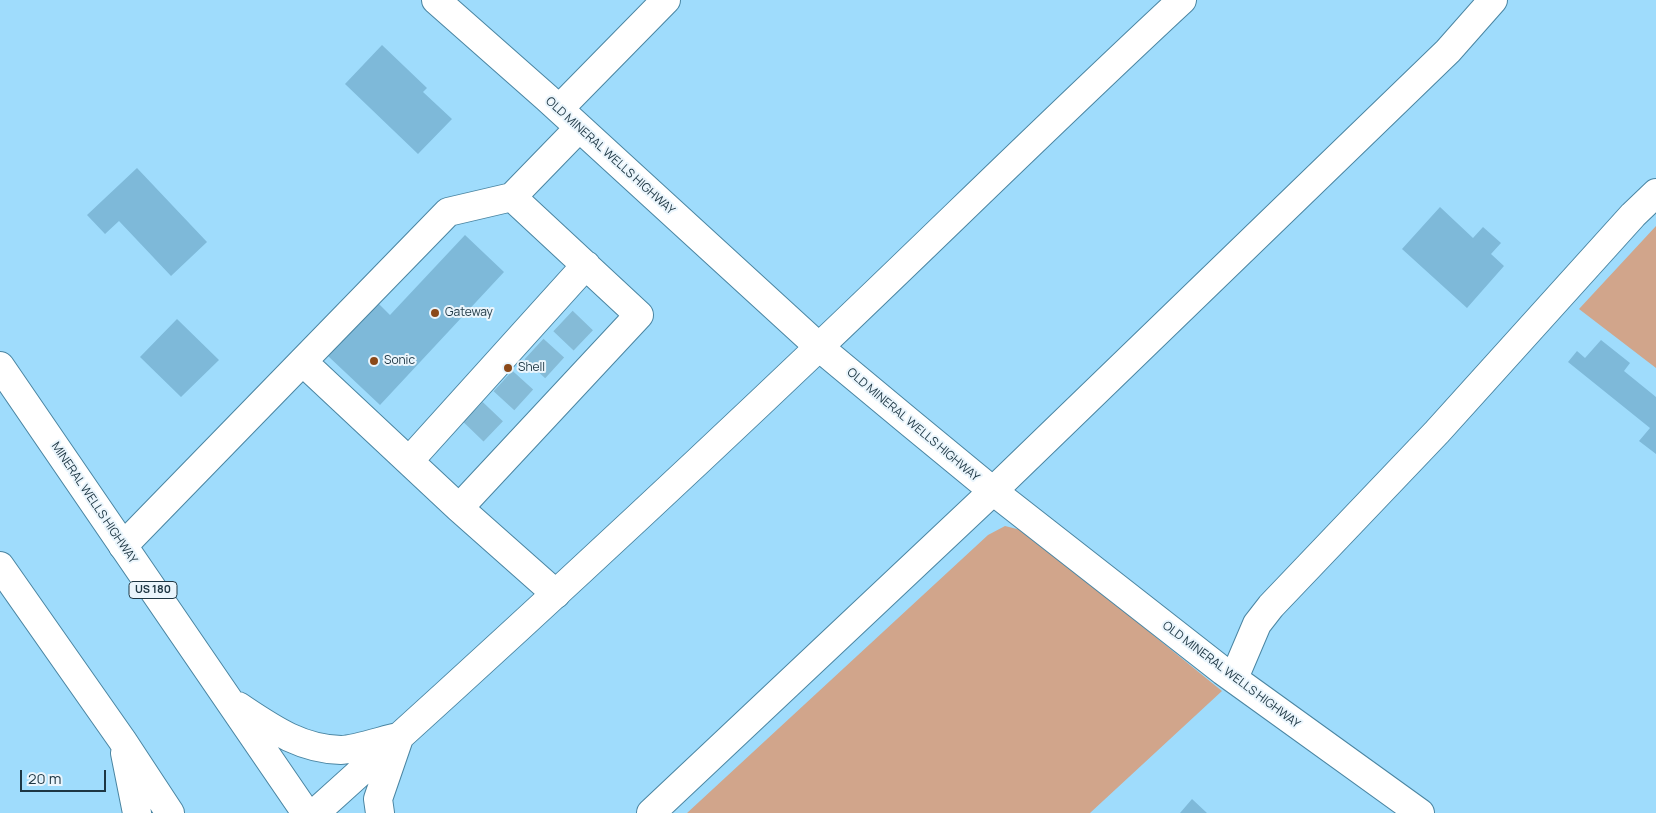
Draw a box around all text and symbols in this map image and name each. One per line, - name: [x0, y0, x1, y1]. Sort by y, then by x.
- street label: OLD MINERAL WELLS HIGHWAY: [543, 94, 677, 218]
- place label: Gateway: [445, 306, 493, 320]
- marker: Gateway: [429, 307, 441, 319]
- place label: Sonic: [384, 354, 415, 368]
- marker: Sonic: [368, 355, 380, 367]
- place label: Shell: [518, 361, 545, 375]
- marker: Shell: [502, 362, 514, 374]
- street label: OLD MINERAL WELLS HIGHWAY: [844, 365, 982, 485]
- street label: MINERAL WELLS HIGHWAY: [48, 440, 140, 566]
- road number: US 180: [129, 582, 177, 598]
- street label: OLD MINERAL WELLS HIGHWAY: [1159, 619, 1303, 731]
- scale bar: [22, 760, 109, 792]
- text: 20 m: [28, 768, 61, 789]

